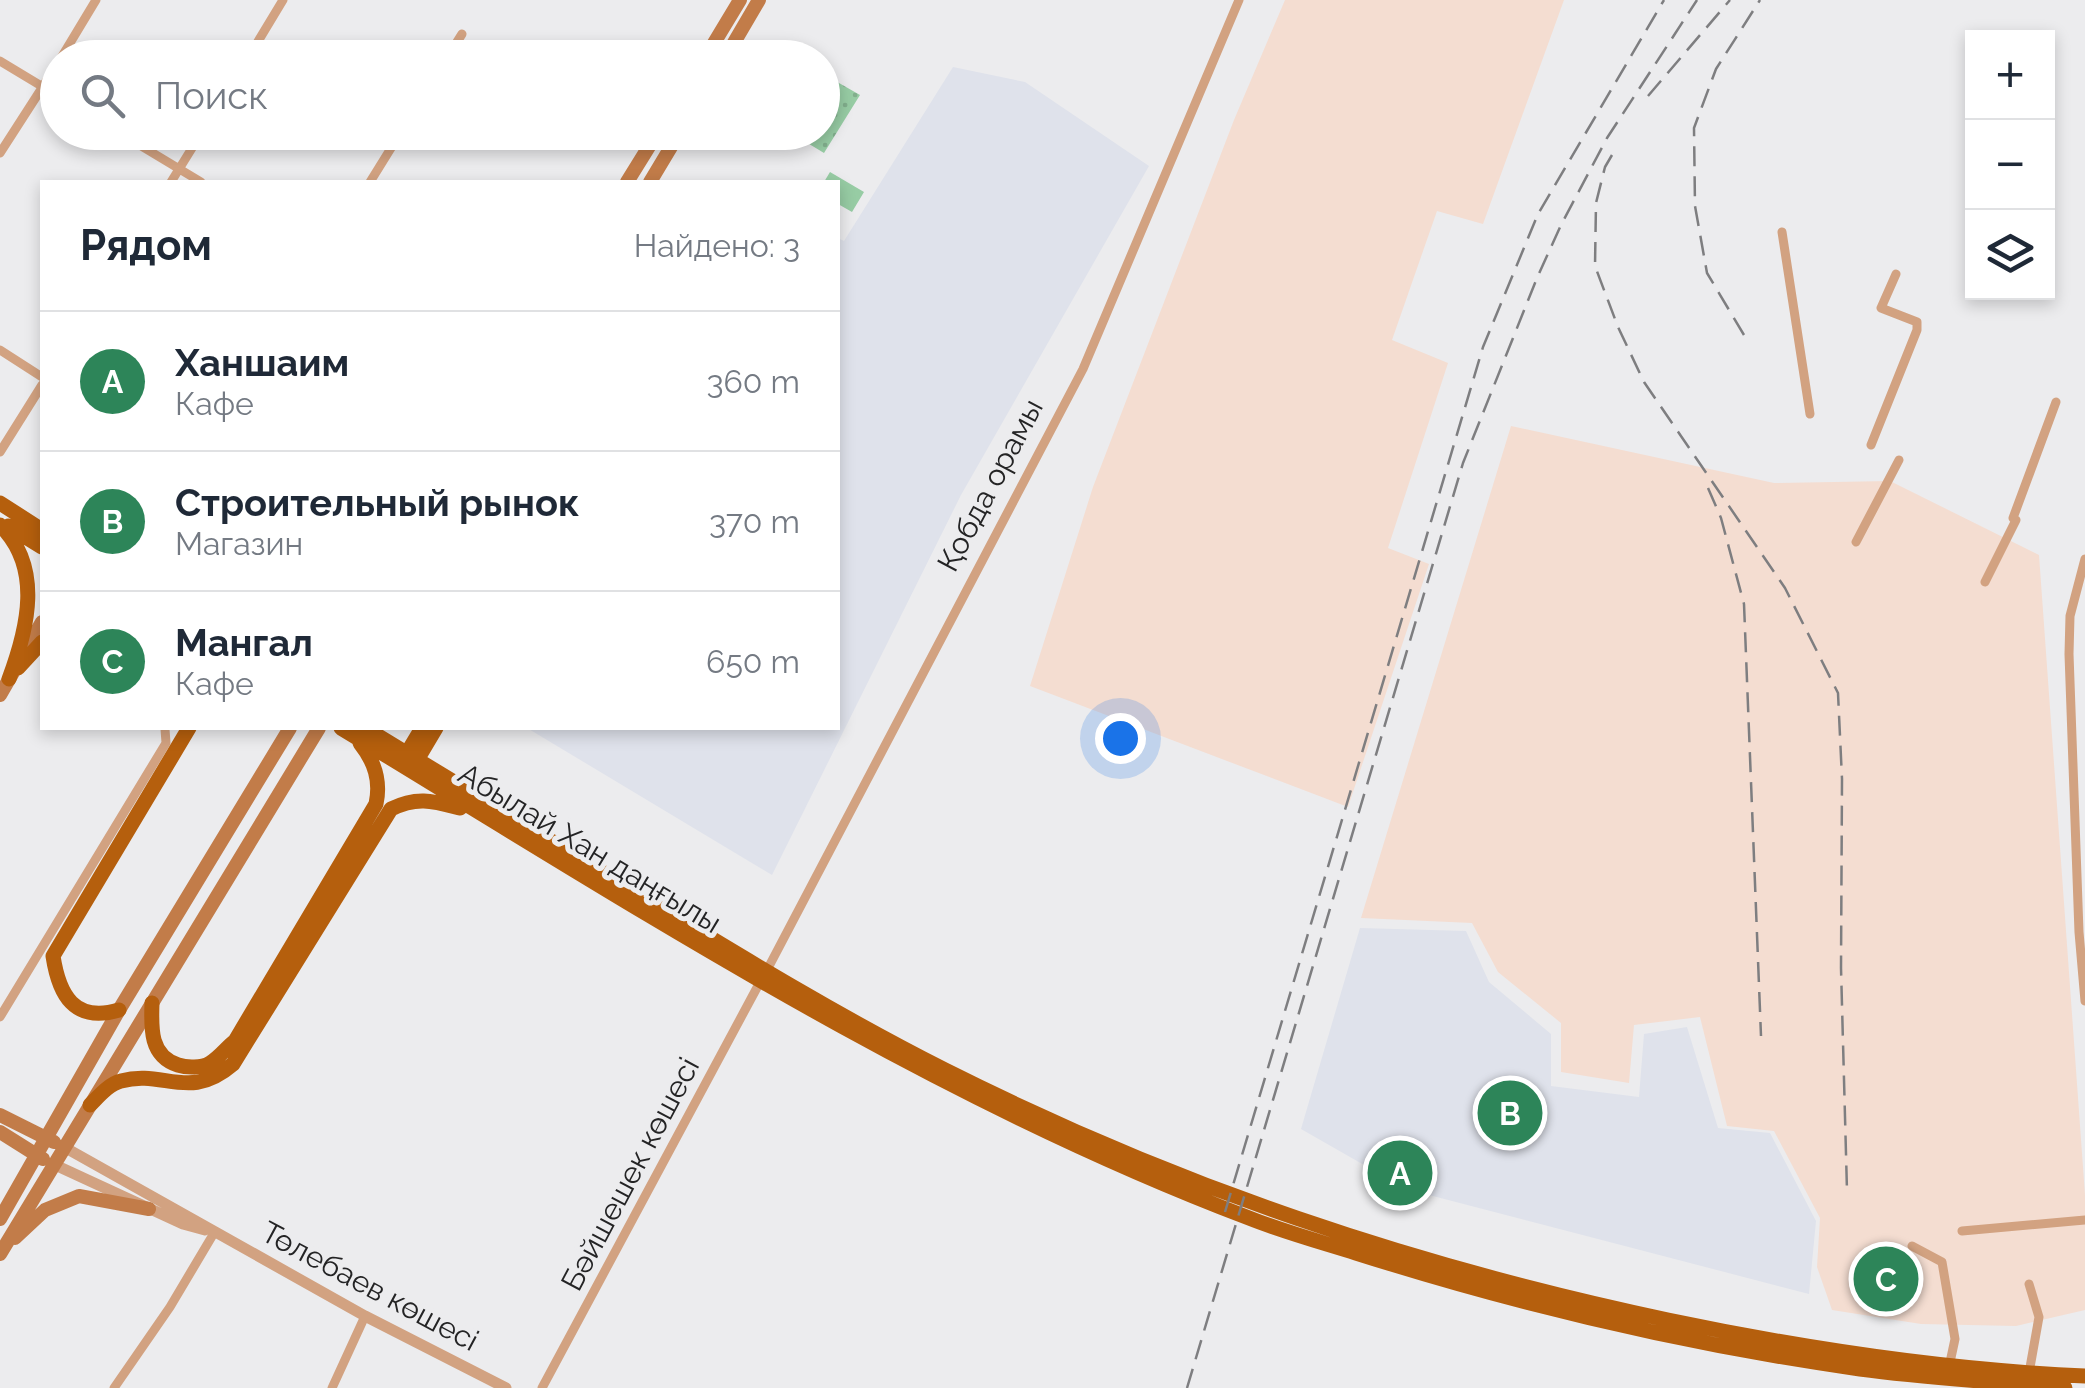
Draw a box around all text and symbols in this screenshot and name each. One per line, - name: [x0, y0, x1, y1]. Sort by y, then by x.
- map controls: [1965, 30, 2055, 300]
- button: +: [1965, 30, 2055, 120]
- search box: [40, 40, 840, 150]
- icon: search: [75, 68, 130, 123]
- text: Поиск: [155, 73, 268, 118]
- button: −: [1965, 120, 2055, 210]
- button: layers: [1965, 210, 2055, 300]
- text: Рядом: [80, 221, 212, 270]
- text: Найдено: 3: [634, 227, 800, 264]
- text: Ханшаим: [175, 340, 349, 385]
- text: A: [102, 363, 123, 400]
- text: 360 m: [706, 363, 800, 400]
- text: Кафе: [175, 385, 254, 422]
- street label: Қобда орамы: [930, 393, 1050, 577]
- text: Строительный рынок: [175, 480, 580, 525]
- text: B: [102, 503, 123, 540]
- text: 370 m: [709, 503, 800, 540]
- text: Магазин: [175, 525, 303, 562]
- text: Мангал: [175, 620, 313, 665]
- text: C: [102, 643, 123, 680]
- text: 650 m: [706, 643, 800, 680]
- text: Кафе: [175, 665, 254, 702]
- your location: [1095, 713, 1146, 764]
- street label: Абылай Хан даңғылы: [452, 756, 728, 940]
- street label: Бәйшешек көшесі: [554, 1052, 706, 1296]
- pin: B: [1478, 1076, 1542, 1150]
- pin: A: [1368, 1136, 1432, 1210]
- street label: Төлебаев көшесі: [256, 1214, 484, 1358]
- pin: C: [1854, 1242, 1918, 1316]

